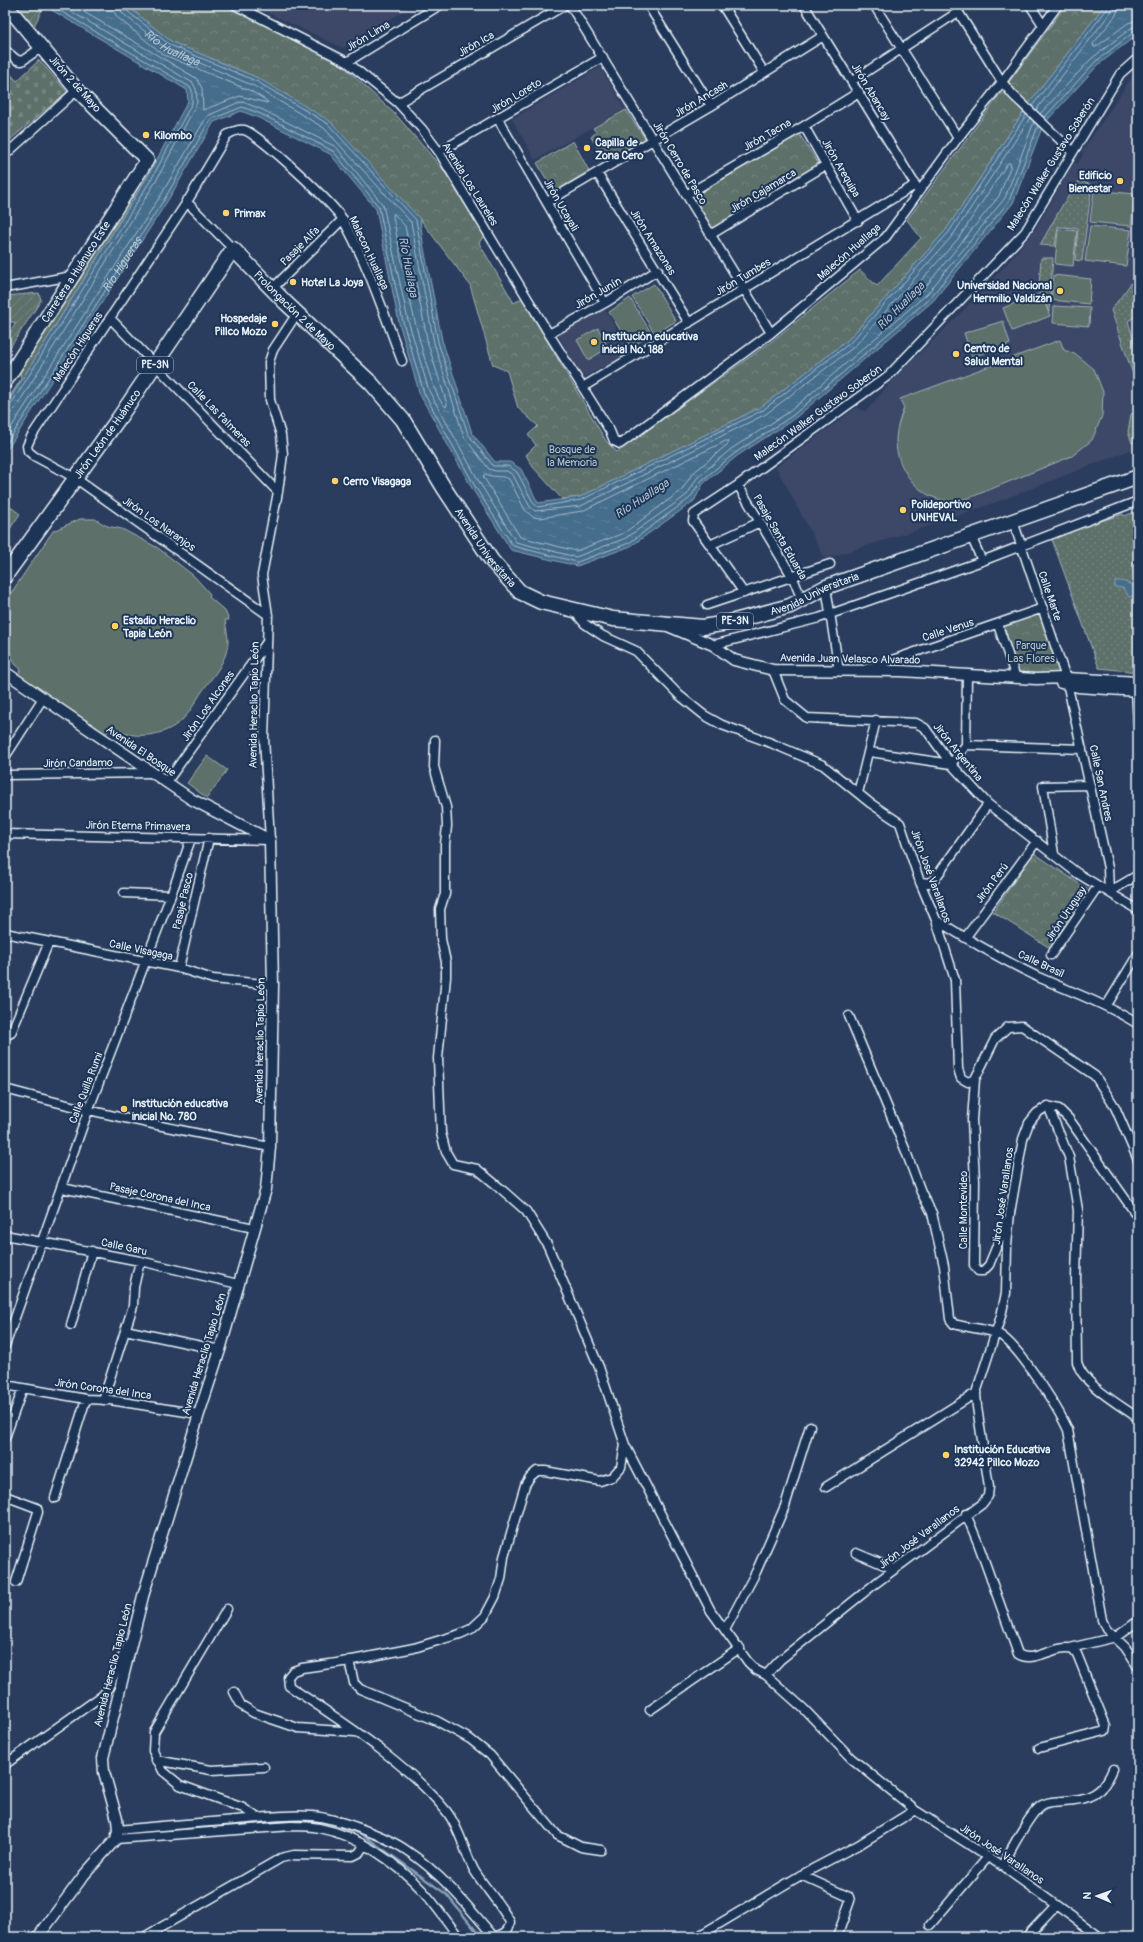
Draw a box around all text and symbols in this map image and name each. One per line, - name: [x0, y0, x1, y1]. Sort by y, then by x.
- street label: Jirón Lima: [344, 18, 392, 54]
- water label: Río Huallaga: [141, 26, 203, 70]
- street label: Jirón Ica: [456, 28, 496, 60]
- street label: Jirón 2 de Mayo: [46, 53, 104, 115]
- street label: Jirón Abancay: [849, 61, 893, 123]
- street label: Jirón Loreto: [488, 76, 544, 116]
- street label: Jirón Ancash: [672, 78, 730, 120]
- street label: Malecón Walker Gustavo Soberón: [1005, 95, 1097, 233]
- street label: Jirón Tacna: [741, 116, 793, 154]
- street label: Jirón Cerro de Pasco: [650, 119, 710, 207]
- place label: Kilombo: [154, 129, 192, 142]
- marker: Kilombo: [141, 130, 151, 140]
- place label: Capilla de Zona Cero: [595, 136, 644, 162]
- street label: Jirón Arequipa: [819, 137, 863, 199]
- street label: Avenida Los Laureles: [439, 140, 501, 228]
- marker: Capilla de Zona Cero: [582, 143, 592, 153]
- street label: Jirón Cajamarca: [728, 166, 798, 216]
- place label: Edificio Bienestar: [1069, 169, 1113, 195]
- marker: Edificio Bienestar: [1115, 176, 1125, 186]
- street label: Jirón Ucayali: [541, 177, 581, 233]
- place label: Primax: [234, 207, 266, 220]
- street label: Jirón Amazonas: [628, 207, 679, 277]
- marker: Primax: [221, 208, 231, 218]
- street label: Malecon Huallaga: [346, 214, 392, 292]
- street label: Carretera a Huánuco Este: [38, 218, 113, 325]
- street label: Malecón Huallaga: [815, 221, 883, 283]
- street label: Pasaje Alfa: [278, 224, 322, 268]
- water label: Río Higueras: [99, 233, 146, 295]
- water label: Río Huallaga: [395, 235, 421, 300]
- street label: Jirón Tumbes: [713, 255, 773, 299]
- street label: Prolongación 2 de Mayo: [251, 268, 339, 353]
- street label: Jirón Junín: [572, 274, 624, 312]
- place label: Hotel La Joya: [301, 276, 363, 289]
- marker: Hotel La Joya: [288, 277, 298, 287]
- water label: Río Huallaga: [874, 278, 929, 333]
- place label: Universidad Nacional Hermilio Valdizán: [957, 279, 1052, 305]
- marker: Universidad Nacional Hermilio Valdizán: [1055, 286, 1065, 296]
- street label: Malecón Higueras: [51, 310, 105, 384]
- place label: Hospedaje Pillco Mozo: [214, 312, 268, 338]
- marker: Hospedaje Pillco Mozo: [270, 319, 280, 329]
- place label: Institución educativa inicial No. 188: [602, 330, 698, 356]
- marker: Institución educativa inicial No. 188: [589, 337, 599, 347]
- place label: Centro de Salud Mental: [964, 342, 1023, 368]
- marker: Centro de Salud Mental: [951, 349, 961, 359]
- road number: PE-3N: [137, 357, 173, 373]
- street label: Malecón Walker Gustavo Soberón: [752, 362, 884, 464]
- street label: Calle Las Palmeras: [184, 379, 254, 450]
- street label: Jirón León de Huánuco: [71, 387, 143, 481]
- park label: Bosque de la Memoria: [547, 443, 597, 469]
- place label: Cerro Visagaga: [343, 475, 411, 488]
- water label: Río Huallaga: [612, 475, 673, 522]
- marker: Cerro Visagaga: [330, 476, 340, 486]
- street label: Pasaje Santa Eduarda: [750, 492, 810, 582]
- street label: Jirón Los Naranjos: [120, 494, 198, 554]
- place label: Polideportivo UNHEVAL: [911, 498, 971, 524]
- street label: Avenida Universitaria: [452, 505, 519, 590]
- marker: Polideportivo UNHEVAL: [898, 505, 908, 515]
- street label: Avenida Universitaria: [769, 569, 860, 618]
- street label: Calle Marte: [1035, 569, 1065, 623]
- road number: PE-3N: [717, 613, 753, 629]
- place label: Estadio Heraclio Tapia León: [122, 614, 196, 640]
- street label: Calle Venus: [921, 616, 975, 644]
- marker: Estadio Heraclio Tapia León: [110, 621, 120, 631]
- park label: Parque Las Flores: [1007, 639, 1055, 665]
- street label: Avenida Heraclio Tapio León: [246, 641, 262, 769]
- street label: Avenida Juan Velasco Alvarado: [780, 651, 920, 667]
- street label: Jirón Los Alcones: [179, 668, 237, 744]
- street label: Jirón Argentina: [931, 720, 985, 784]
- street label: Avenida El Bosque: [104, 723, 179, 780]
- street label: Calle San Andres: [1087, 744, 1115, 822]
- street label: Jirón Candamo: [43, 756, 113, 770]
- street label: Jirón Eterna Primavera: [85, 819, 191, 833]
- street label: Jirón José Varallanos: [908, 828, 954, 924]
- street label: Jirón Perú: [973, 860, 1011, 906]
- street label: Pasaje Pasco: [170, 871, 196, 931]
- street label: Jirón Uruguay: [1043, 884, 1089, 944]
- street label: Calle Visagaga: [108, 937, 174, 963]
- street label: Calle Brasil: [1016, 948, 1066, 980]
- street label: Avenida Heraclio Tapio León: [252, 977, 268, 1105]
- street label: Calle Quilla Rumi: [66, 1051, 106, 1125]
- place label: Institución educativa inicial No. 780: [132, 1097, 228, 1123]
- marker: Institución educativa inicial No. 780: [119, 1104, 129, 1114]
- street label: Jirón José Varallanos: [990, 1146, 1016, 1246]
- street label: Calle Montevideo: [957, 1171, 970, 1249]
- street label: Pasaje Corona del Inca: [108, 1180, 212, 1214]
- street label: Calle Garu: [100, 1236, 148, 1258]
- street label: Avenida Heraclio Tapio León: [179, 1291, 229, 1417]
- street label: Jirón Corona del Inca: [54, 1376, 152, 1402]
- place label: Institución Educativa 32942 Pillco Mozo: [954, 1443, 1050, 1469]
- marker: Institución Educativa 32942 Pillco Mozo: [941, 1450, 951, 1460]
- street label: Jirón José Varallanos: [876, 1502, 962, 1572]
- street label: Avenida Heraclio Tapio León: [91, 1602, 135, 1728]
- street label: Jirón José Varallanos: [958, 1821, 1046, 1887]
- north arrow: [1077, 1876, 1117, 1916]
- text: N: [1081, 1891, 1094, 1900]

